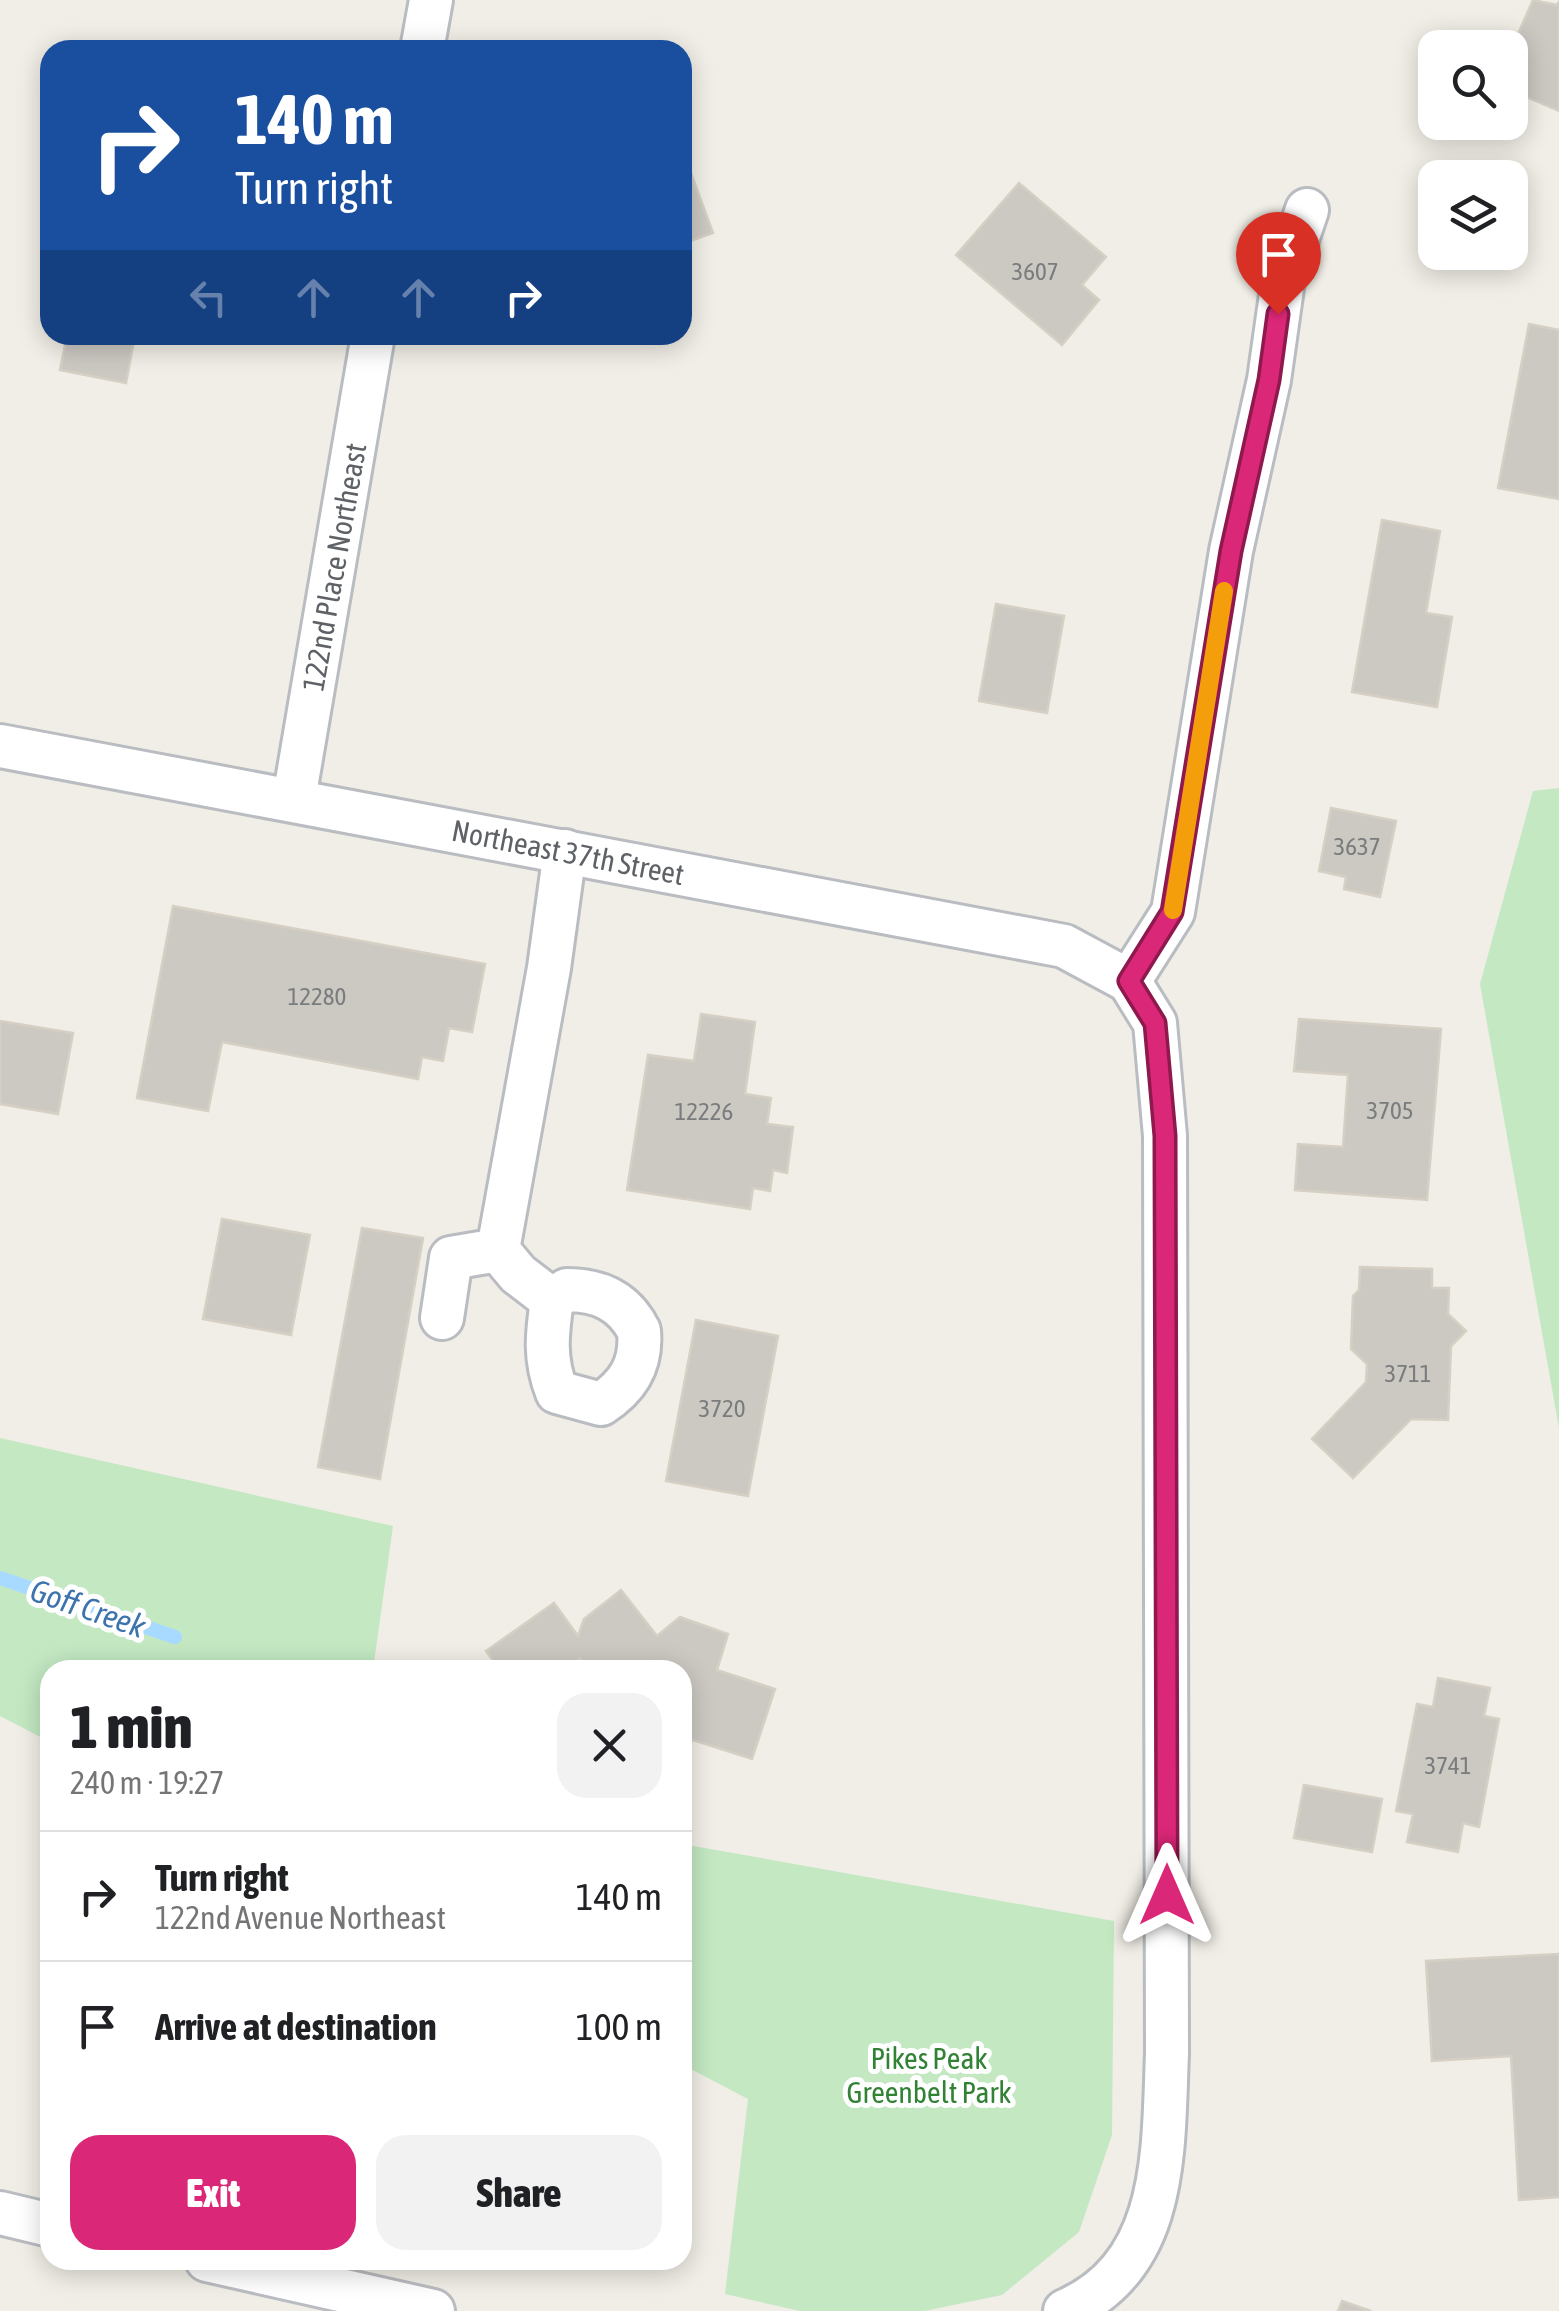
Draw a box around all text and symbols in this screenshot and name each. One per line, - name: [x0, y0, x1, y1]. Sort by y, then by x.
- map controls: [1418, 30, 1528, 270]
- button: search: [1418, 30, 1528, 140]
- text: 140 m: [235, 79, 394, 159]
- icon: right: [70, 80, 200, 210]
- button: layers: [1418, 160, 1528, 270]
- text: Turn right: [235, 162, 393, 214]
- pin: [1236, 212, 1321, 315]
- icon: arrive: [1251, 227, 1306, 282]
- house number: 3607: [1011, 257, 1059, 285]
- icon: left: [181, 270, 236, 325]
- icon: ahead: [286, 270, 341, 325]
- icon: ahead: [391, 270, 446, 325]
- icon: right: [496, 270, 551, 325]
- street label: 122nd Place Northeast: [295, 440, 373, 694]
- street label: Northeast 37th Street: [449, 813, 687, 891]
- house number: 3637: [1333, 832, 1381, 860]
- house number: 12280: [288, 982, 346, 1010]
- house number: 3705: [1366, 1096, 1414, 1124]
- house number: 12226: [675, 1097, 733, 1125]
- house number: 3711: [1384, 1359, 1432, 1387]
- house number: 3720: [698, 1394, 746, 1422]
- water label: Goff Creek: [26, 1571, 151, 1645]
- text: 1 min: [70, 1692, 193, 1761]
- button: close: [557, 1693, 662, 1798]
- house number: 3741: [1424, 1751, 1472, 1779]
- text: 240 m · 19:27: [70, 1764, 224, 1801]
- position arrow: [1115, 1843, 1219, 1947]
- text: Turn right: [155, 1856, 289, 1899]
- icon: right: [70, 1869, 125, 1924]
- text: 140 m: [576, 1875, 662, 1918]
- text: 122nd Avenue Northeast: [155, 1899, 446, 1936]
- icon: arrive: [70, 1999, 125, 2054]
- text: Arrive at destination: [155, 2005, 437, 2048]
- text: 100 m: [576, 2005, 662, 2048]
- park label: Pikes Peak Greenbelt Park: [846, 2041, 1012, 2109]
- button: Exit: [70, 2135, 356, 2250]
- button: Share: [376, 2135, 662, 2250]

